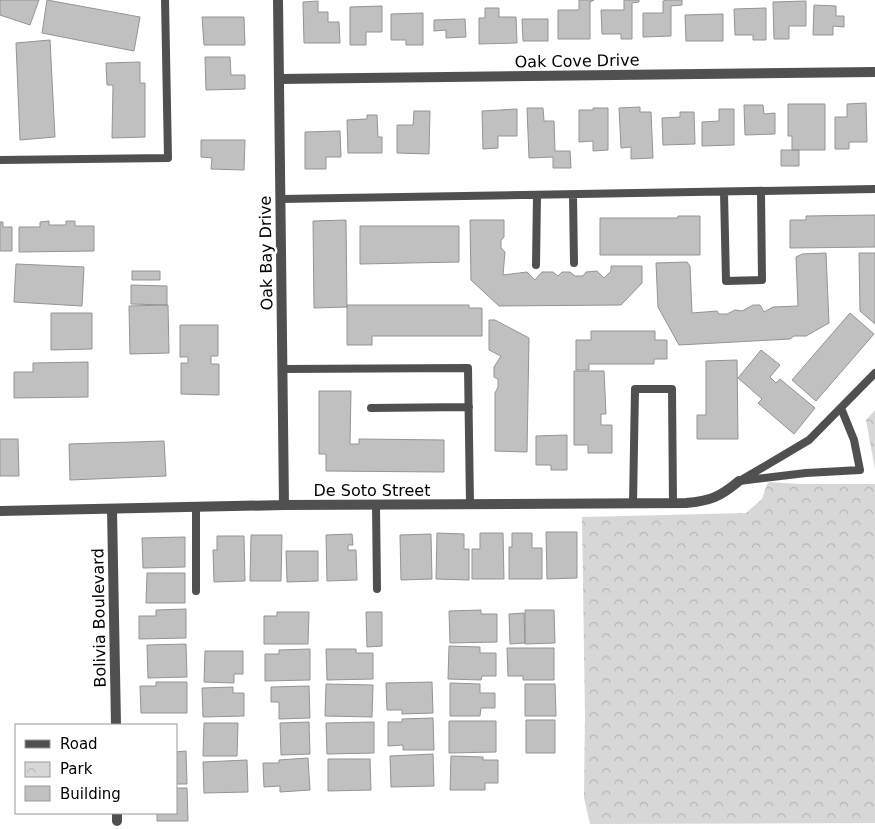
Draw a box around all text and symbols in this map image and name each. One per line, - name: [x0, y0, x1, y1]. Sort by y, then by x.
- street label: Oak Cove Drive: [514, 50, 640, 72]
- street label: Oak Bay Drive: [256, 195, 276, 311]
- street label: De Soto Street: [314, 481, 430, 500]
- street label: Bolivia Boulevard: [88, 548, 110, 688]
- legend: [15, 724, 178, 814]
- text: Road: [60, 735, 98, 753]
- text: Park: [60, 760, 93, 778]
- text: Building: [60, 785, 121, 803]

